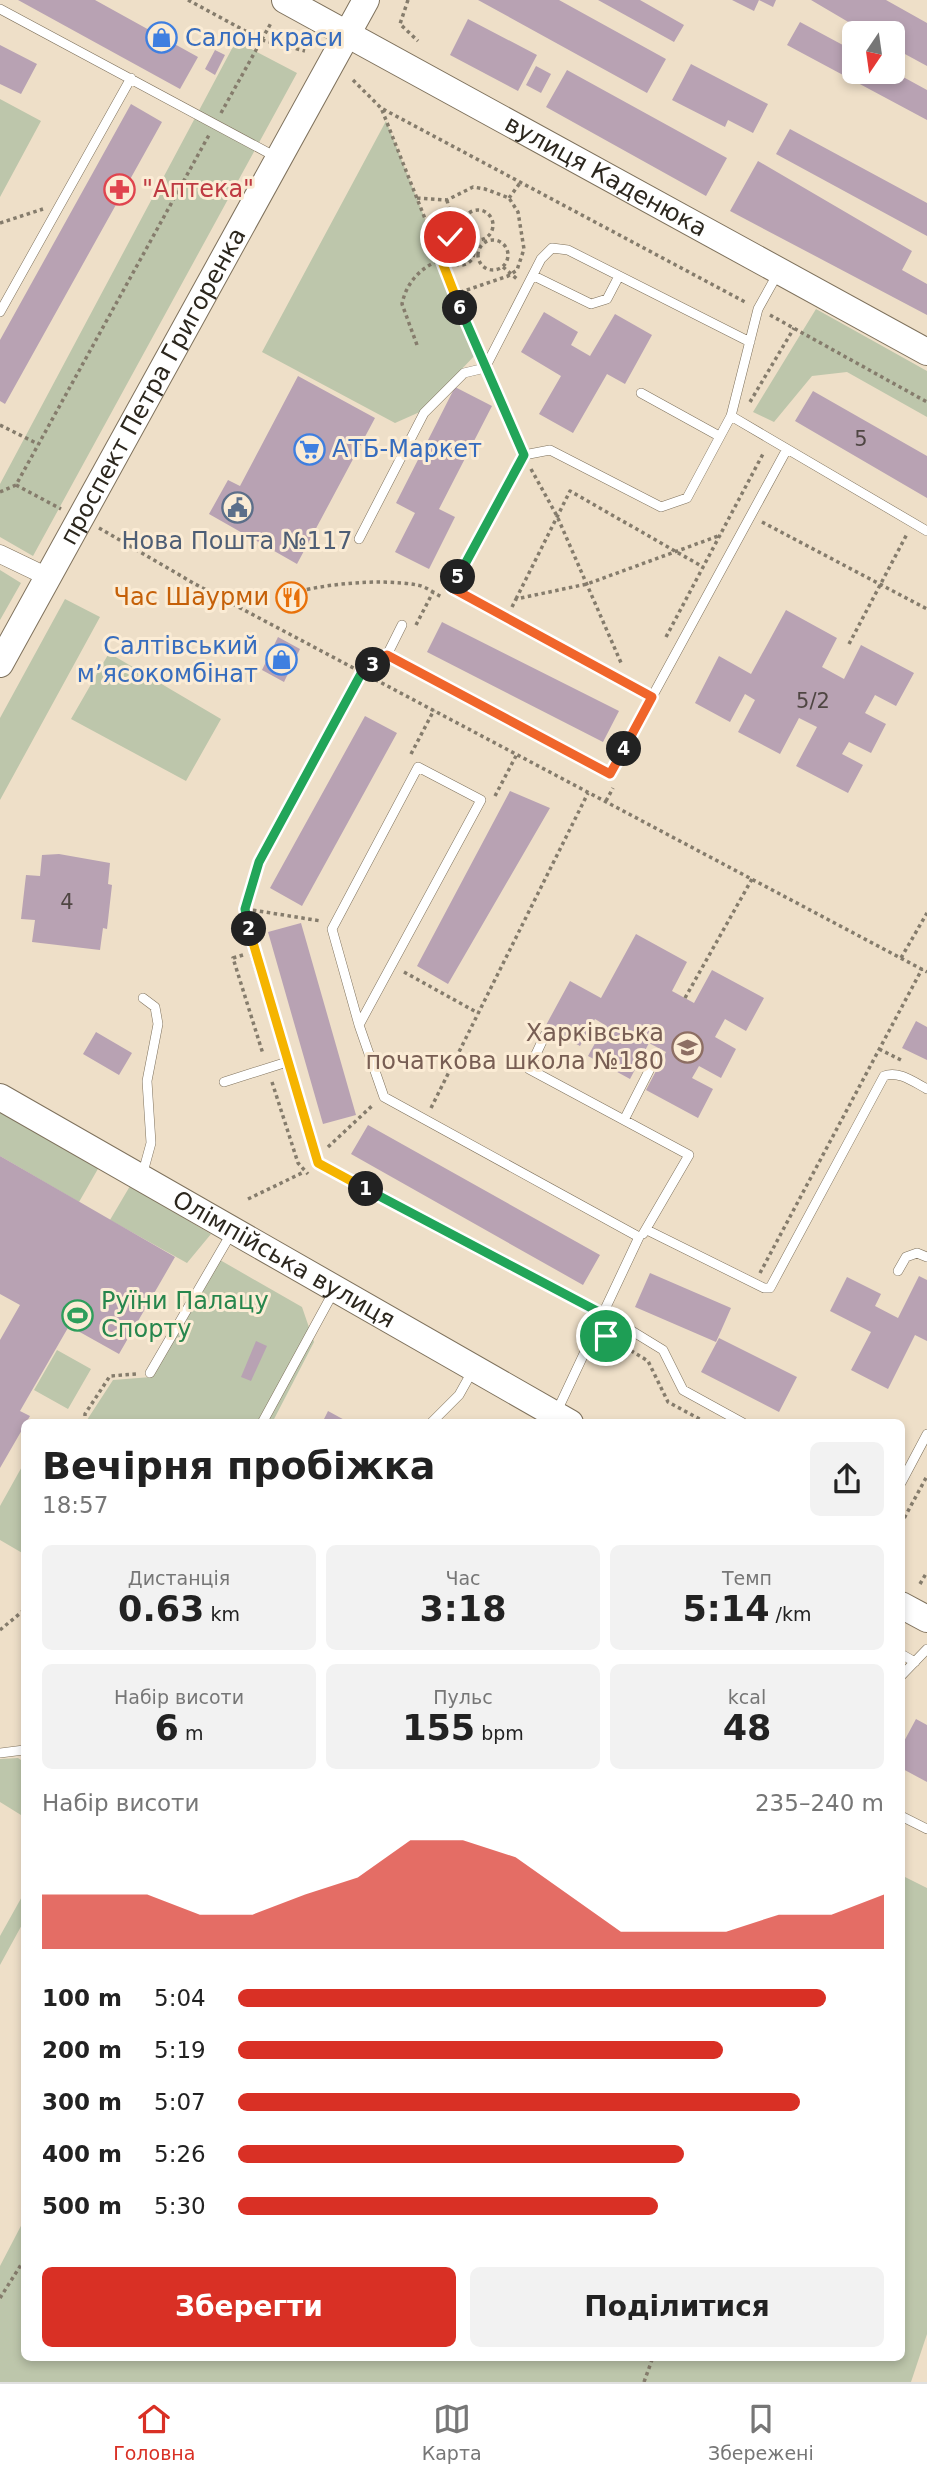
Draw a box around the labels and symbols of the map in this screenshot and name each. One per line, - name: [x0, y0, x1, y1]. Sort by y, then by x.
- shop icon: Салон краси: [145, 21, 179, 55]
- north arrow: [842, 21, 905, 84]
- place label: Салон краси: [185, 24, 343, 52]
- street label: вулиця Каденюка: [500, 109, 712, 243]
- pharmacy icon: "Аптека": [102, 172, 136, 206]
- place label: "Аптека": [142, 175, 254, 203]
- pin: [420, 207, 480, 267]
- street label: проспект Петра Григоренка: [54, 223, 252, 550]
- pin: 6: [442, 290, 477, 326]
- house number: 5: [854, 427, 868, 451]
- supermarket icon: АТБ-Маркет: [292, 432, 326, 466]
- place label: АТБ-Маркет: [332, 435, 482, 463]
- public building icon: Нова Пошта №117: [220, 490, 254, 524]
- place label: Нова Пошта №117: [122, 527, 353, 555]
- pin: 5: [440, 560, 476, 594]
- restaurant icon: Час Шаурми: [275, 580, 309, 614]
- place label: Час Шаурми: [114, 583, 269, 611]
- place label: Салтівський мʼясокомбінат: [77, 632, 258, 688]
- shop icon: Салтівський мʼясокомбінат: [264, 643, 298, 677]
- pin: 3: [356, 648, 390, 682]
- house number: 5/2: [796, 689, 830, 713]
- pin: 4: [606, 732, 642, 766]
- house number: 4: [60, 890, 74, 914]
- pin: 2: [232, 912, 266, 946]
- place label: Харківська початкова школа №180: [366, 1019, 664, 1075]
- school or university icon: Харківська початкова школа №180: [670, 1030, 704, 1064]
- pin: 1: [348, 1172, 384, 1206]
- street label: Олімпійська вулиця: [168, 1185, 400, 1334]
- place label: Руїни Палацу Спорту: [101, 1287, 269, 1343]
- sports icon: Руїни Палацу Спорту: [61, 1298, 95, 1332]
- pin: [576, 1306, 636, 1366]

